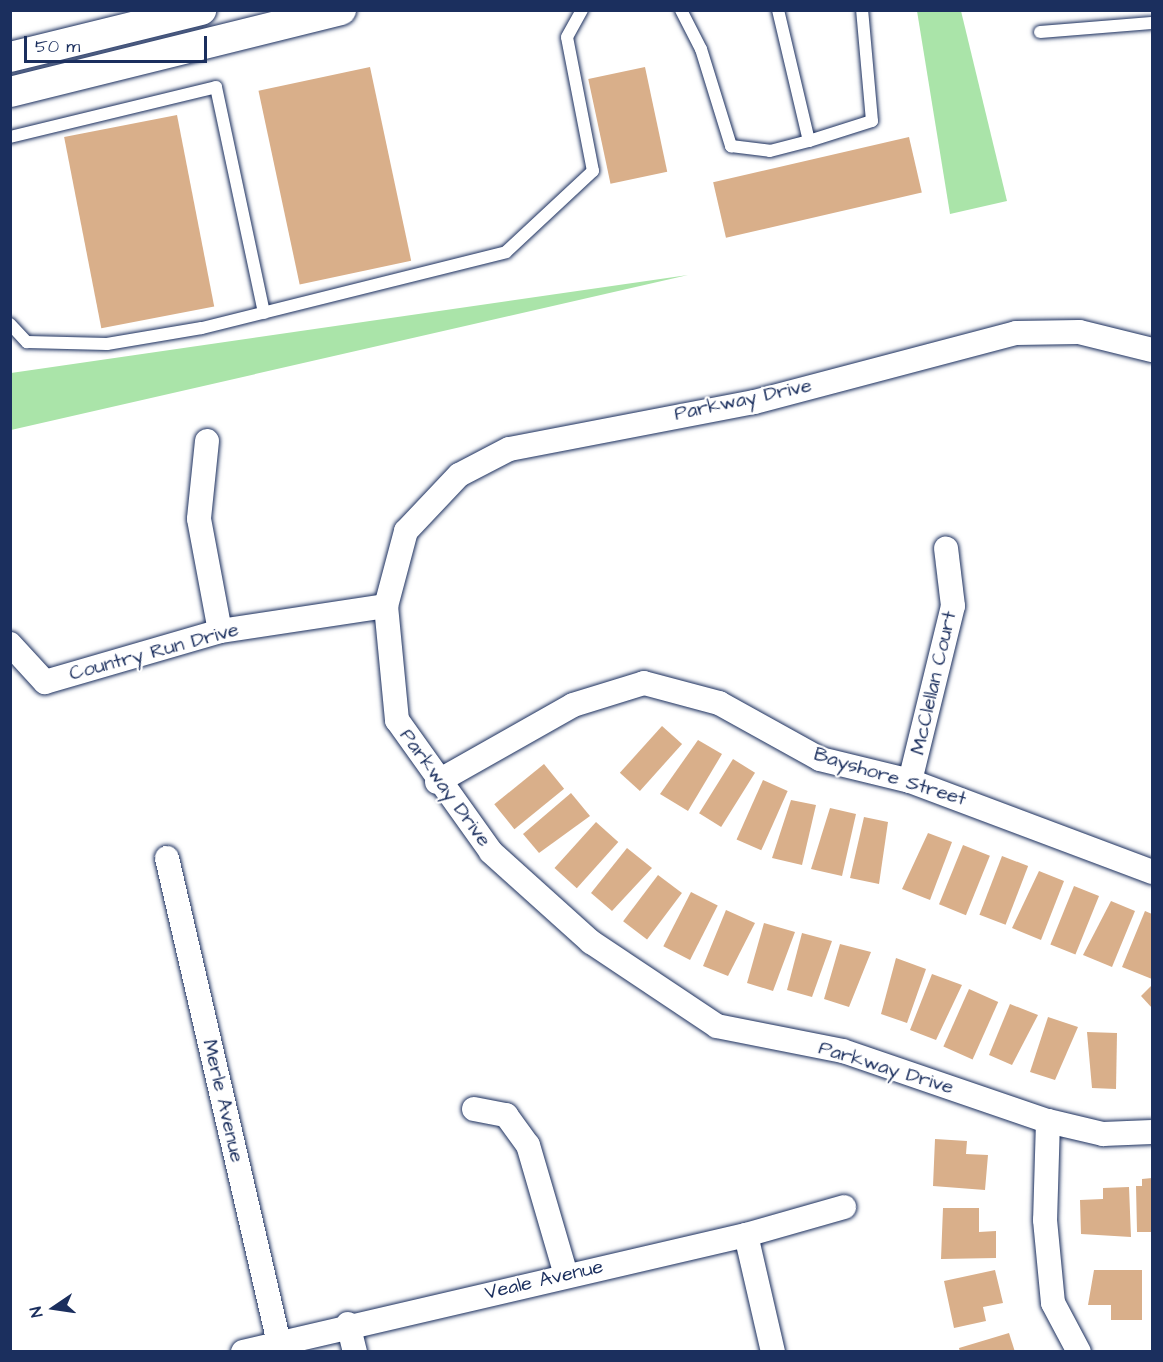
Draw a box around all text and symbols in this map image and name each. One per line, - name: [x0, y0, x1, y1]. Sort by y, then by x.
- scale bar: [27, 24, 210, 62]
- text: 50 m: [35, 34, 80, 59]
- street label: Parkway Drive: [672, 374, 814, 426]
- street label: McClellan Court: [906, 609, 962, 757]
- street label: Country Run Drive: [67, 618, 241, 686]
- street label: Parkway Drive: [394, 724, 496, 852]
- street label: Bayshore Street: [811, 742, 969, 812]
- street label: Parkway Drive: [816, 1036, 956, 1100]
- street label: Merle Avenue: [197, 1037, 249, 1165]
- street label: Veale Avenue: [483, 1255, 605, 1305]
- north arrow: [24, 1278, 84, 1338]
- text: N: [25, 1305, 48, 1319]

